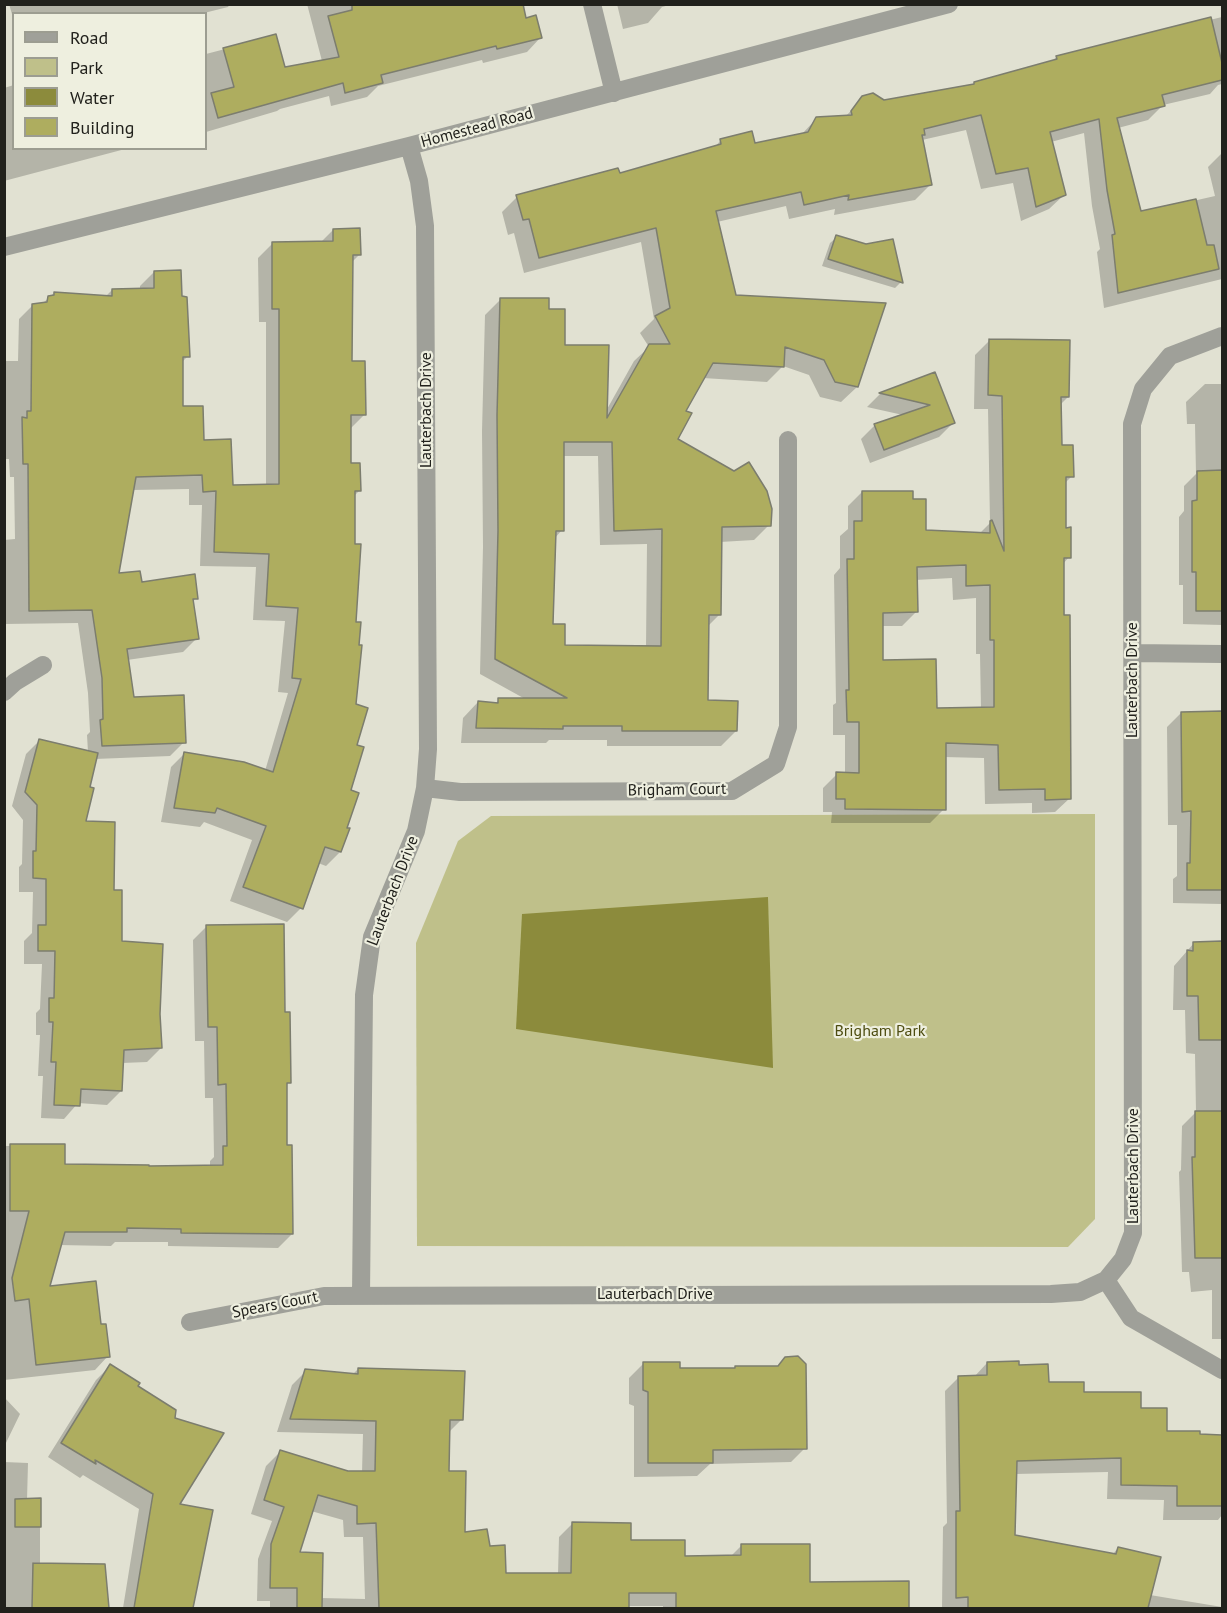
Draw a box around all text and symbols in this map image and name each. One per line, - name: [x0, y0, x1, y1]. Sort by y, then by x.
- legend: [12, 12, 207, 150]
- text: Road: [70, 26, 108, 49]
- text: Park: [70, 56, 103, 79]
- text: Water: [70, 86, 114, 109]
- street label: Homestead Road: [419, 104, 535, 152]
- text: Building: [70, 116, 134, 139]
- street label: Lauterbach Drive: [416, 352, 436, 468]
- street label: Lauterbach Drive: [1122, 622, 1142, 738]
- street label: Brigham Court: [627, 780, 727, 800]
- street label: Lauterbach Drive: [363, 833, 423, 949]
- park label: Brigham Park: [834, 1021, 926, 1041]
- street label: Lauterbach Drive: [1123, 1108, 1143, 1224]
- street label: Lauterbach Drive: [597, 1284, 713, 1304]
- street label: Spears Court: [231, 1287, 319, 1323]

